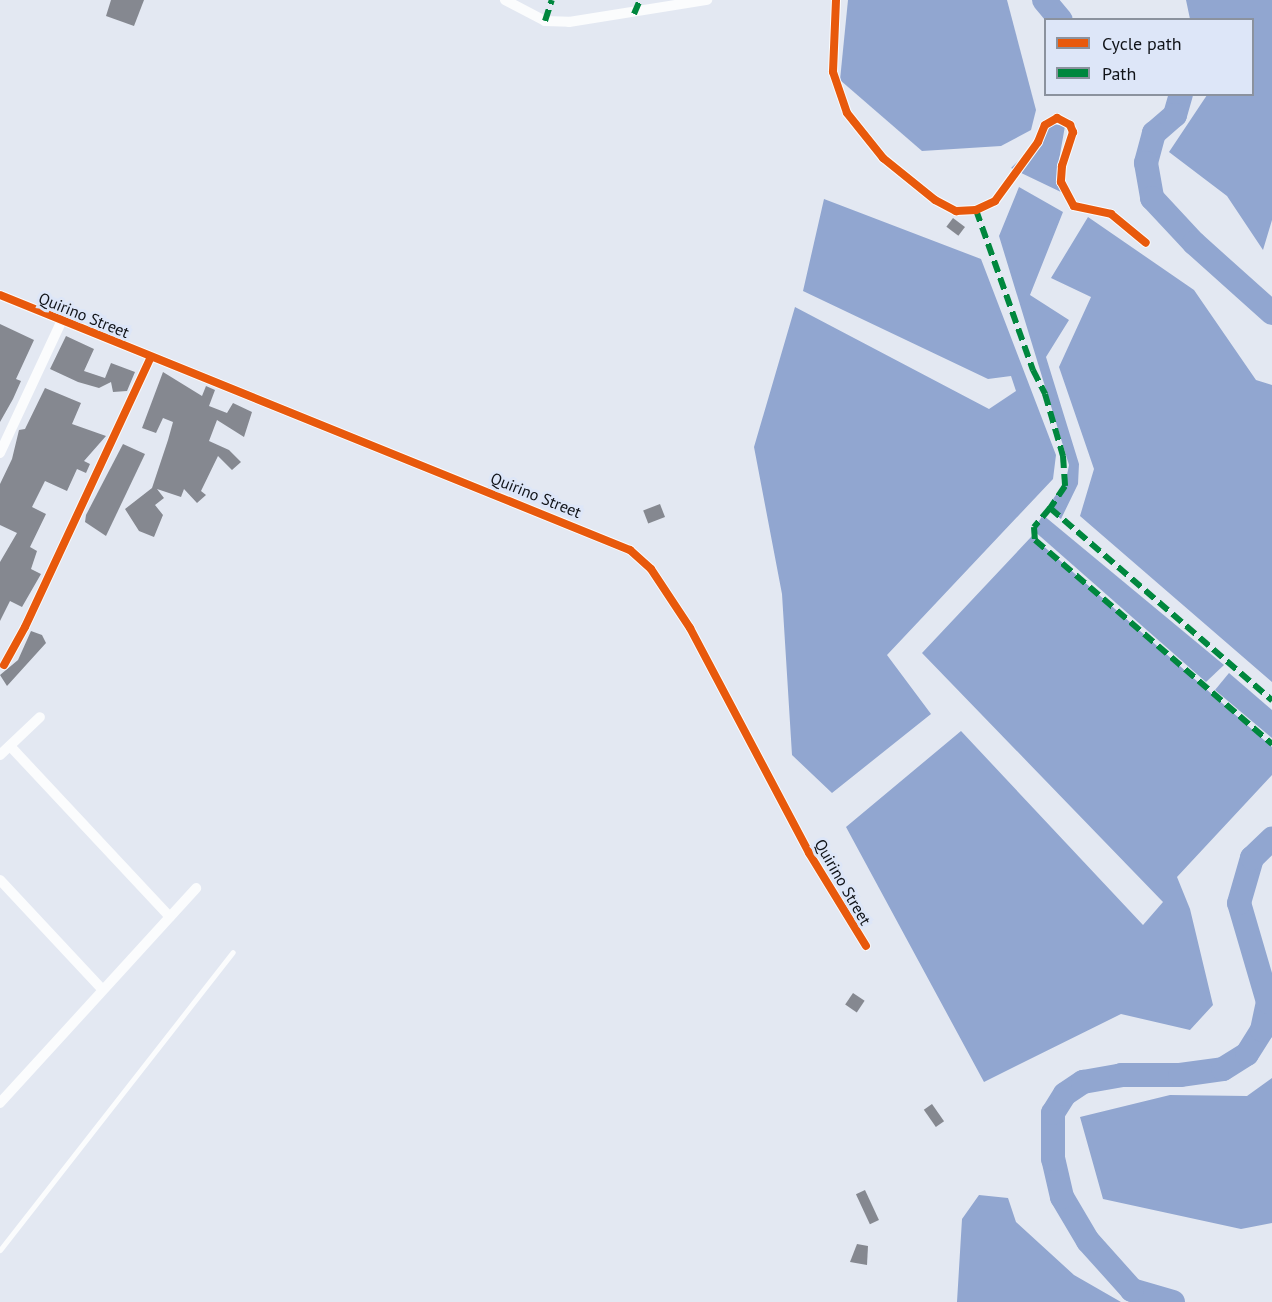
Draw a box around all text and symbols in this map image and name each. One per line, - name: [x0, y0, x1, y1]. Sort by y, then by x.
- legend: [1044, 18, 1254, 96]
- text: Cycle path: [1102, 32, 1182, 55]
- text: Path: [1102, 62, 1136, 85]
- street label: Quirino Street: [36, 288, 132, 342]
- street label: Quirino Street: [488, 468, 584, 522]
- street label: Quirino Street: [811, 836, 875, 928]

